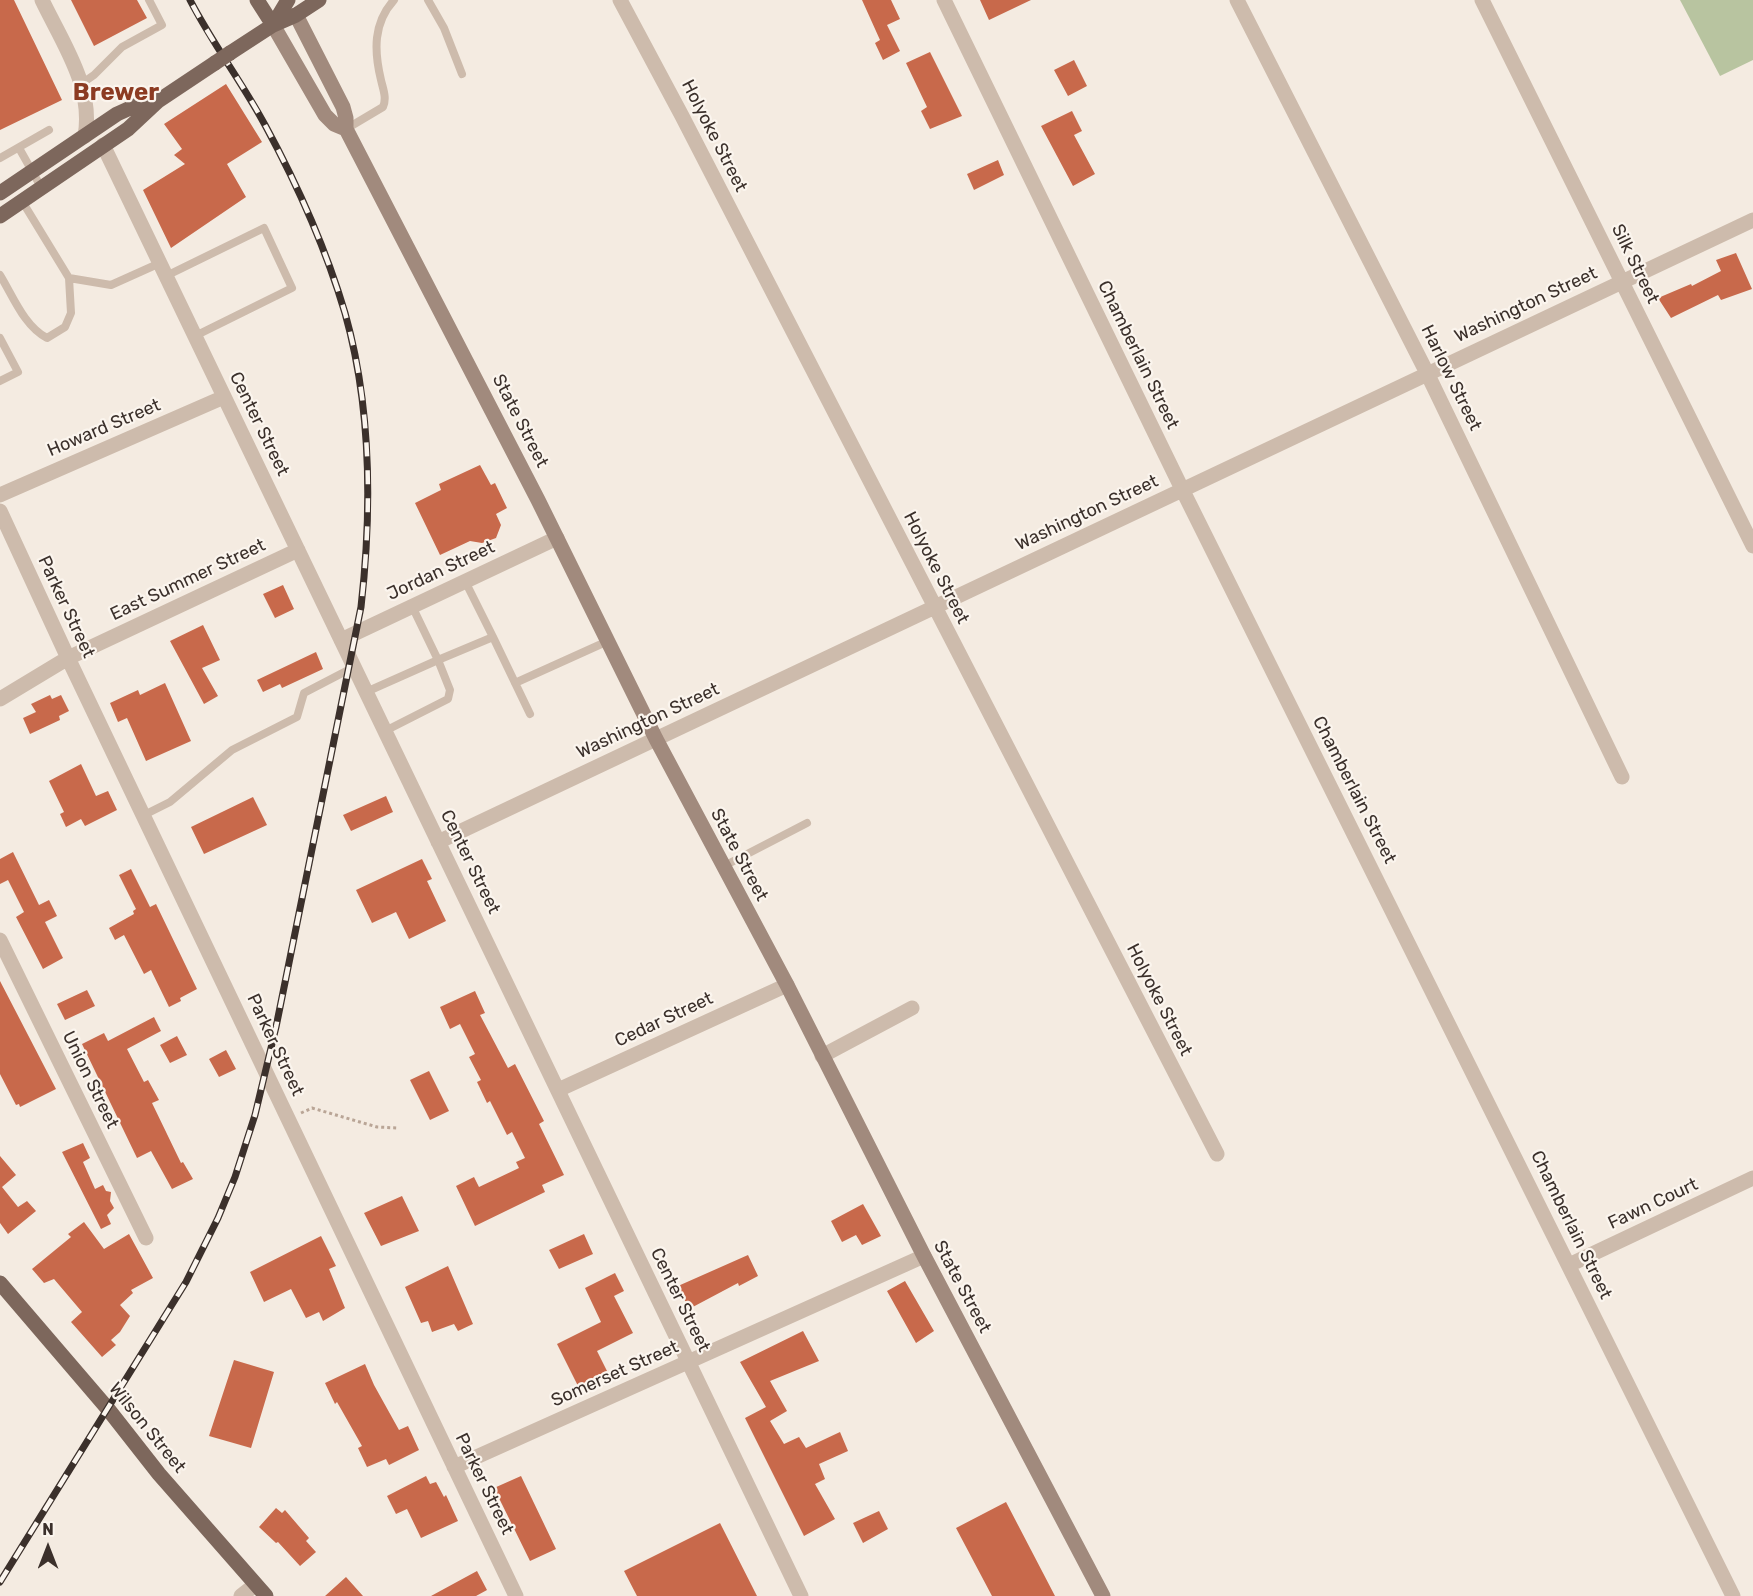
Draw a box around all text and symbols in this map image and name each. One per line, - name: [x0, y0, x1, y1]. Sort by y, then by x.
- street label: Holyoke Street: [676, 76, 752, 196]
- district label: Brewer: [73, 79, 159, 107]
- street label: Silk Street: [1607, 221, 1663, 307]
- street label: Washington Street: [1451, 262, 1601, 348]
- street label: Chamberlain Street: [1093, 277, 1183, 433]
- street label: Harlow Street: [1416, 322, 1486, 434]
- street label: Center Street: [224, 368, 294, 480]
- street label: State Street: [487, 371, 553, 471]
- street label: Howard Street: [44, 394, 164, 462]
- street label: Washington Street: [1012, 470, 1162, 556]
- street label: Holyoke Street: [898, 508, 974, 628]
- street label: East Summer Street: [107, 535, 269, 625]
- street label: Jordan Street: [384, 537, 498, 605]
- street label: Parker Street: [33, 552, 99, 662]
- street label: Washington Street: [573, 678, 723, 764]
- street label: Chamberlain Street: [1307, 713, 1401, 867]
- street label: State Street: [706, 805, 772, 905]
- street label: Center Street: [435, 806, 505, 918]
- street label: Holyoke Street: [1121, 940, 1197, 1060]
- street label: Cedar Street: [611, 988, 717, 1052]
- street label: Parker Street: [242, 990, 308, 1100]
- street label: Union Street: [57, 1028, 123, 1132]
- street label: Chamberlain Street: [1526, 1147, 1616, 1303]
- street label: Fawn Court: [1605, 1174, 1701, 1234]
- street label: State Street: [929, 1237, 995, 1337]
- street label: Center Street: [645, 1244, 715, 1356]
- street label: Somerset Street: [548, 1336, 682, 1412]
- street label: Wilson Street: [104, 1378, 190, 1478]
- street label: Parker Street: [450, 1430, 518, 1538]
- north arrow: [18, 1518, 78, 1578]
- text: N: [42, 1520, 54, 1539]

